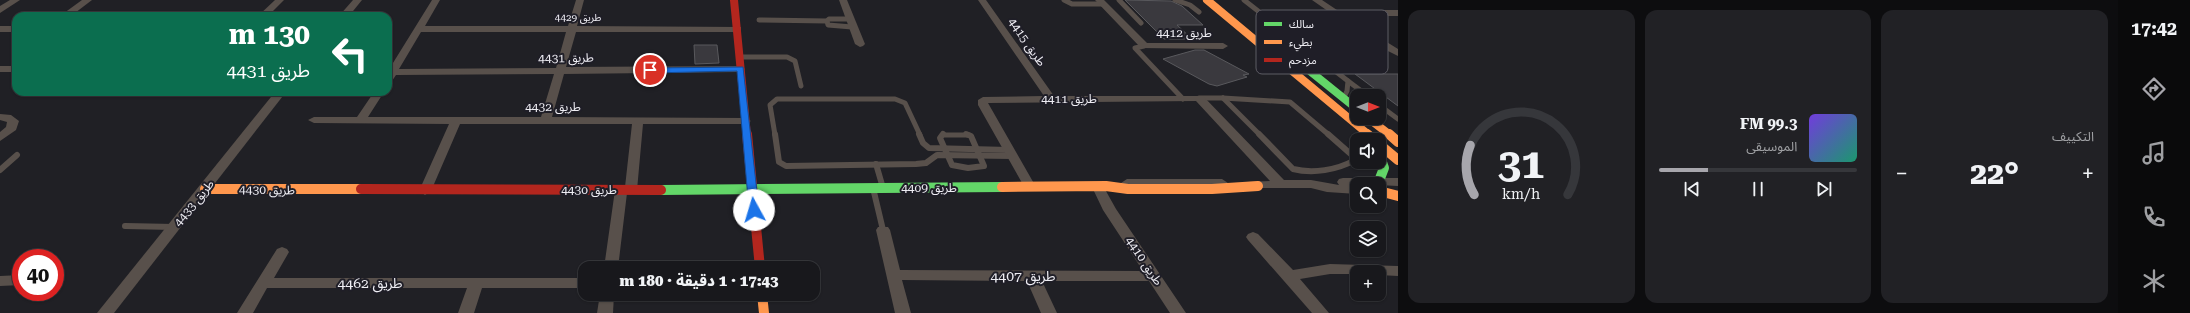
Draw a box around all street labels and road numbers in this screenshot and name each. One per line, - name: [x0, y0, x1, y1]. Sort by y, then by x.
- street label: طريق 4429: [555, 12, 601, 24]
- street label: طريق 4415: [1004, 15, 1049, 69]
- street label: طريق 4412: [1156, 26, 1212, 41]
- street label: طريق 4431: [538, 51, 594, 66]
- street label: طريق 4411: [1041, 92, 1097, 107]
- street label: طريق 4432: [525, 100, 581, 115]
- street label: طريق 4433: [171, 177, 218, 230]
- street label: طريق 4409: [901, 181, 957, 196]
- street label: طريق 4430: [239, 183, 295, 198]
- street label: طريق 4430: [561, 183, 617, 198]
- street label: طريق 4410: [1122, 234, 1165, 289]
- street label: طريق 4407: [990, 268, 1056, 286]
- street label: طريق 4462: [337, 275, 403, 293]

